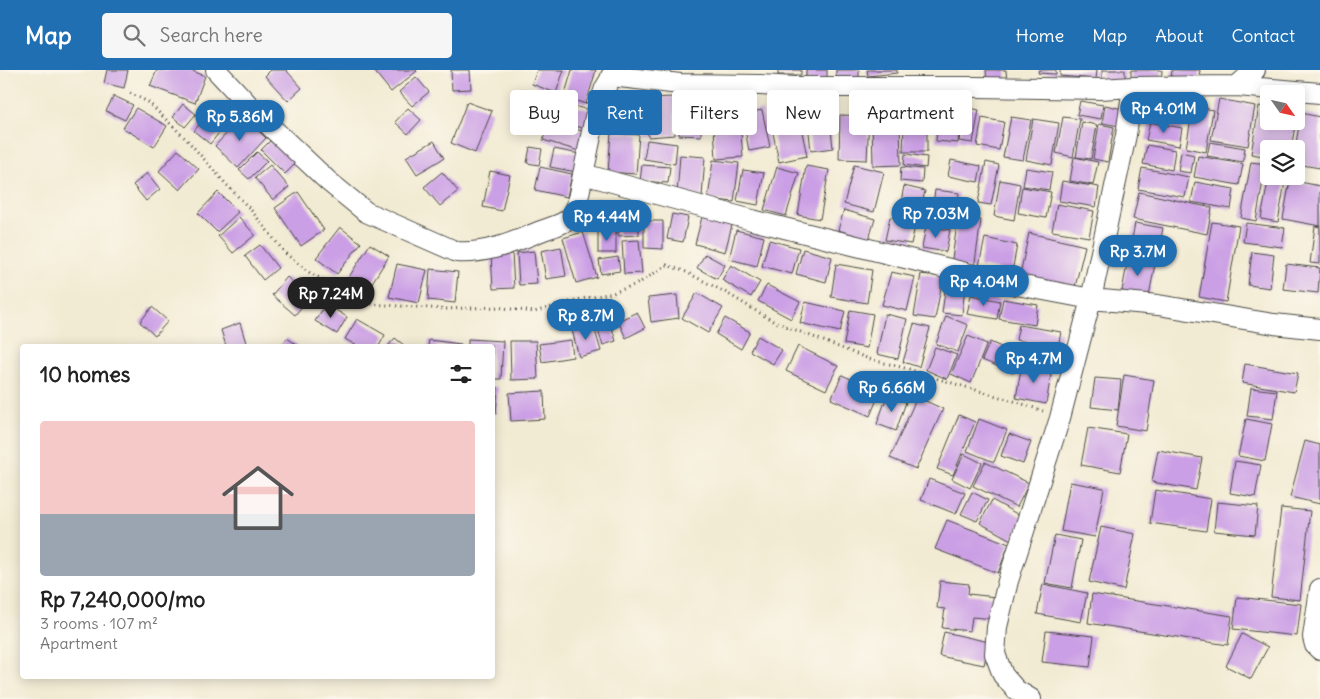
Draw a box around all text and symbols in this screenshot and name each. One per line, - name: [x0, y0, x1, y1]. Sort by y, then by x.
- search box: [102, 13, 452, 58]
- text: Map: [25, 20, 72, 50]
- icon: search: [120, 21, 148, 49]
- text: Search here: [160, 23, 263, 47]
- text: Home: [1016, 24, 1064, 47]
- text: Map: [1092, 24, 1127, 47]
- text: About: [1155, 24, 1203, 47]
- text: Contact: [1231, 24, 1295, 47]
- north arrow: [1260, 85, 1305, 130]
- map controls: [1260, 85, 1305, 185]
- chip: Buy: [510, 90, 578, 135]
- chip: Rent: [588, 90, 662, 135]
- chip: Filters: [672, 90, 757, 135]
- chip: New: [767, 90, 839, 135]
- chip: Apartment: [849, 90, 972, 135]
- pin: Rp 4.01M: [1112, 92, 1216, 134]
- text: Rp 4.01M: [1131, 98, 1197, 118]
- pin: Rp 5.86M: [188, 100, 292, 142]
- text: Rp 5.86M: [206, 106, 274, 126]
- button: layers: [1260, 140, 1305, 185]
- pin: Rp 7.03M: [884, 196, 988, 239]
- pin: Rp 4.44M: [555, 200, 659, 242]
- text: Rp 7.03M: [903, 203, 969, 223]
- text: Rp 4.44M: [574, 206, 640, 226]
- pin: Rp 3.7M: [1092, 234, 1184, 277]
- text: Rp 3.7M: [1110, 241, 1166, 261]
- pin: Rp 4.04M: [932, 264, 1036, 307]
- text: Rp 4.04M: [950, 271, 1018, 291]
- pin: Rp 7.24M: [279, 276, 383, 319]
- text: Rp 7.24M: [298, 283, 364, 303]
- pin: Rp 8.7M: [540, 298, 632, 341]
- text: Rp 8.7M: [558, 305, 614, 325]
- pin: Rp 4.7M: [988, 342, 1080, 384]
- text: Rp 4.7M: [1006, 348, 1062, 368]
- icon: filters: [447, 360, 475, 388]
- text: 10 homes: [40, 361, 130, 388]
- pin: Rp 6.66M: [840, 370, 944, 413]
- text: Rp 6.66M: [858, 377, 926, 397]
- icon: home: [213, 453, 303, 543]
- text: Rp 7,240,000/mo: [40, 586, 205, 613]
- text: 3 rooms · 107 m²: [40, 613, 158, 633]
- text: Apartment: [40, 633, 118, 653]

